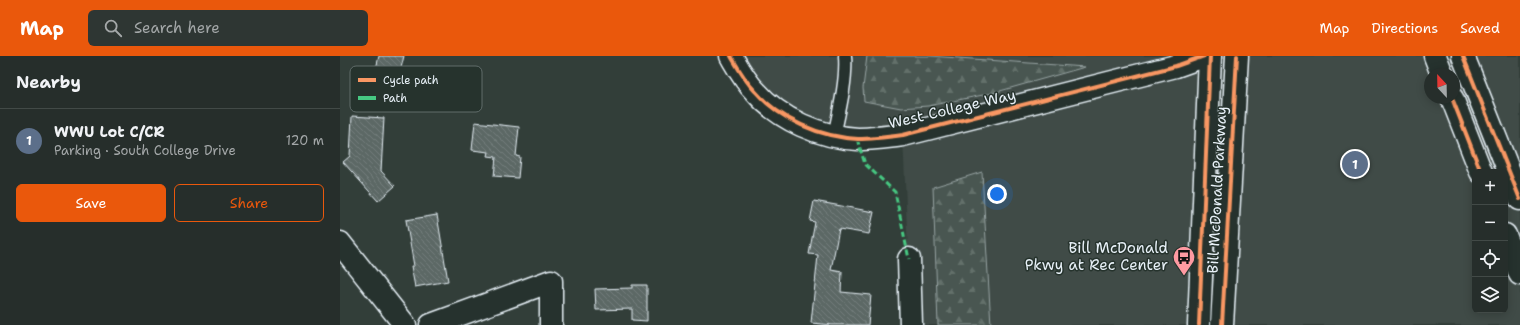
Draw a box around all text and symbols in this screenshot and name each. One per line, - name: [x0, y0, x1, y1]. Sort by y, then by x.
- search box: [88, 10, 368, 46]
- text: Map: [20, 16, 64, 41]
- icon: search: [102, 17, 124, 39]
- text: Search here: [134, 18, 220, 38]
- text: Map: [1320, 19, 1350, 37]
- text: Directions: [1372, 19, 1438, 37]
- text: Saved: [1460, 19, 1500, 37]
- legend: [350, 66, 482, 112]
- north arrow: [1424, 68, 1460, 104]
- text: Nearby: [16, 71, 81, 93]
- text: Cycle path: [383, 73, 439, 88]
- street label: West College Way: [886, 85, 1018, 133]
- text: Path: [383, 91, 407, 106]
- street label: Bill McDonald Parkway: [1203, 106, 1231, 274]
- text: WWU Lot C/CR: [54, 122, 165, 142]
- text: 1: [26, 132, 32, 149]
- text: 120 m: [286, 132, 324, 149]
- text: Parking · South College Drive: [54, 142, 236, 159]
- pin: 1: [1342, 149, 1368, 179]
- map controls: [1472, 169, 1508, 313]
- button: +: [1472, 169, 1508, 205]
- button: Save: [16, 184, 166, 222]
- button: Share: [174, 184, 324, 222]
- your location: [987, 184, 1007, 204]
- button: −: [1472, 205, 1508, 241]
- place label: Bill McDonald Pkwy at Rec Center: [1025, 238, 1168, 275]
- button: locate: [1472, 241, 1508, 277]
- bus stop icon: Bill McDonald Pkwy at Rec Center: [1171, 244, 1197, 277]
- button: layers: [1472, 277, 1508, 313]

